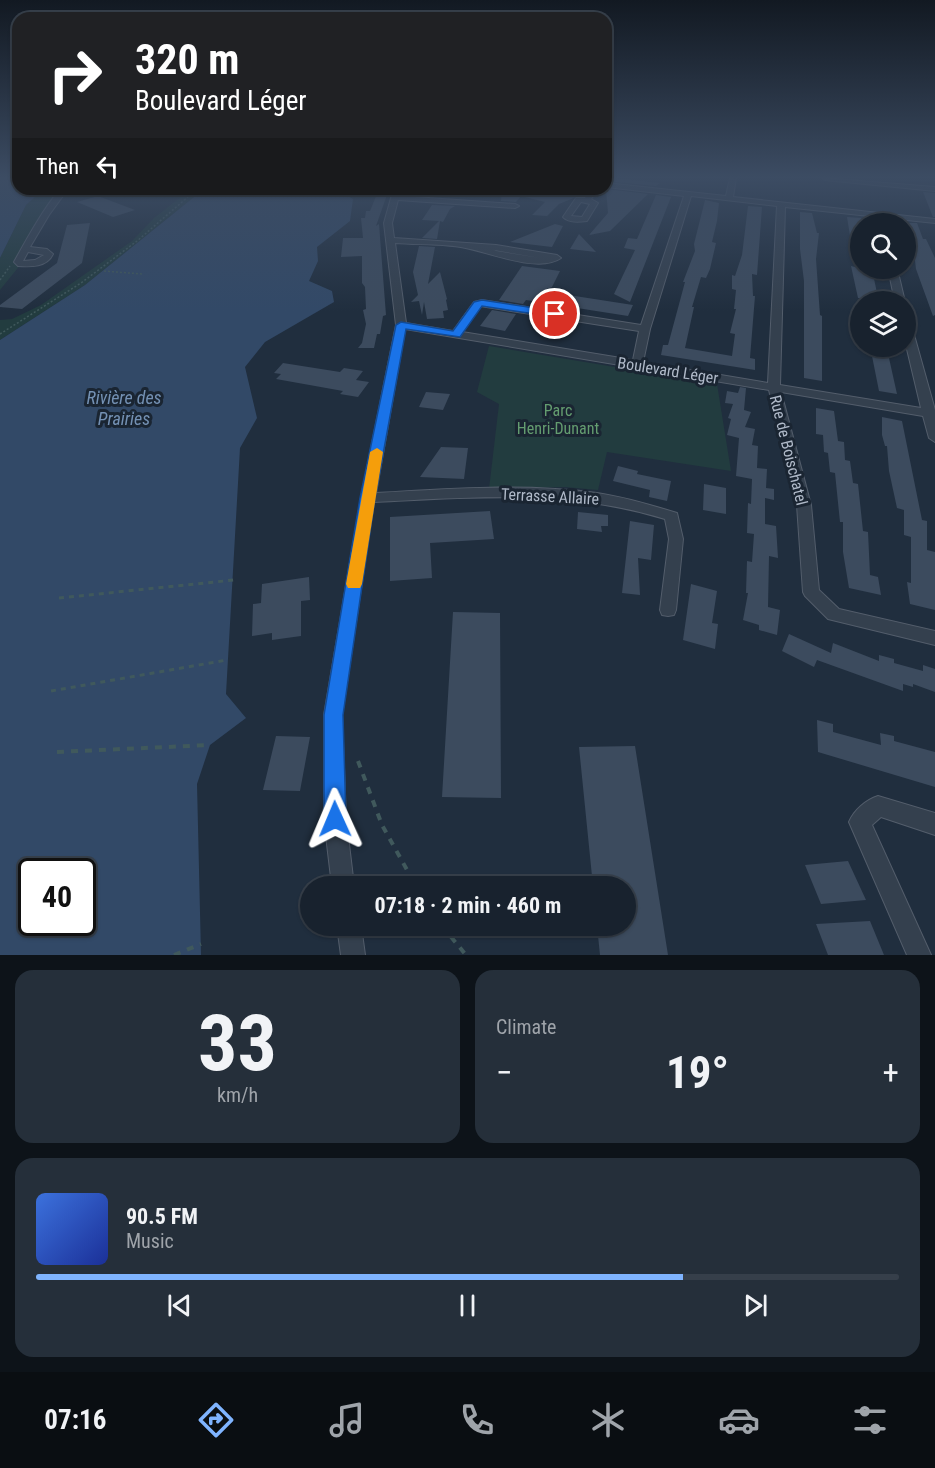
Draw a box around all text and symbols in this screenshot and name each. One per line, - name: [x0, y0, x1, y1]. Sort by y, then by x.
- text: 320 m: [135, 35, 240, 84]
- icon: right: [36, 36, 114, 114]
- text: Boulevard Léger: [135, 85, 307, 117]
- icon: left: [91, 150, 124, 183]
- text: Then: [36, 154, 79, 179]
- map controls: [850, 213, 916, 357]
- button: search: [850, 213, 916, 279]
- pin: [529, 288, 580, 339]
- button: layers: [850, 291, 916, 357]
- icon: arrive: [538, 297, 571, 330]
- street label: Boulevard Léger: [616, 353, 720, 388]
- water label: Rivière des Prairies: [86, 387, 162, 429]
- street label: Rue de Boischatel: [766, 393, 811, 507]
- park label: Parc Henri-Dunant: [517, 401, 599, 438]
- street label: Terrasse Allaire: [501, 484, 599, 509]
- position arrow: [303, 787, 367, 851]
- speed limit sign: 40: [18, 858, 96, 936]
- text: 07:18 · 2 min · 460 m: [375, 893, 561, 918]
- text: 33: [198, 998, 277, 1089]
- text: Climate: [496, 1015, 556, 1039]
- text: 19°: [666, 1046, 729, 1099]
- text: −: [496, 1053, 513, 1092]
- text: +: [883, 1053, 899, 1092]
- text: km/h: [217, 1083, 258, 1107]
- text: 90.5 FM: [126, 1204, 198, 1229]
- text: Music: [126, 1229, 174, 1253]
- icon: previous: [163, 1289, 196, 1322]
- icon: pause: [451, 1289, 484, 1322]
- icon: next: [739, 1289, 772, 1322]
- icon: directions: [195, 1399, 237, 1441]
- icon: music: [326, 1399, 368, 1441]
- icon: phone: [456, 1399, 498, 1441]
- icon: climate: [587, 1399, 629, 1441]
- icon: car: [718, 1399, 760, 1441]
- icon: filters: [849, 1399, 891, 1441]
- text: 07:16: [44, 1404, 106, 1436]

